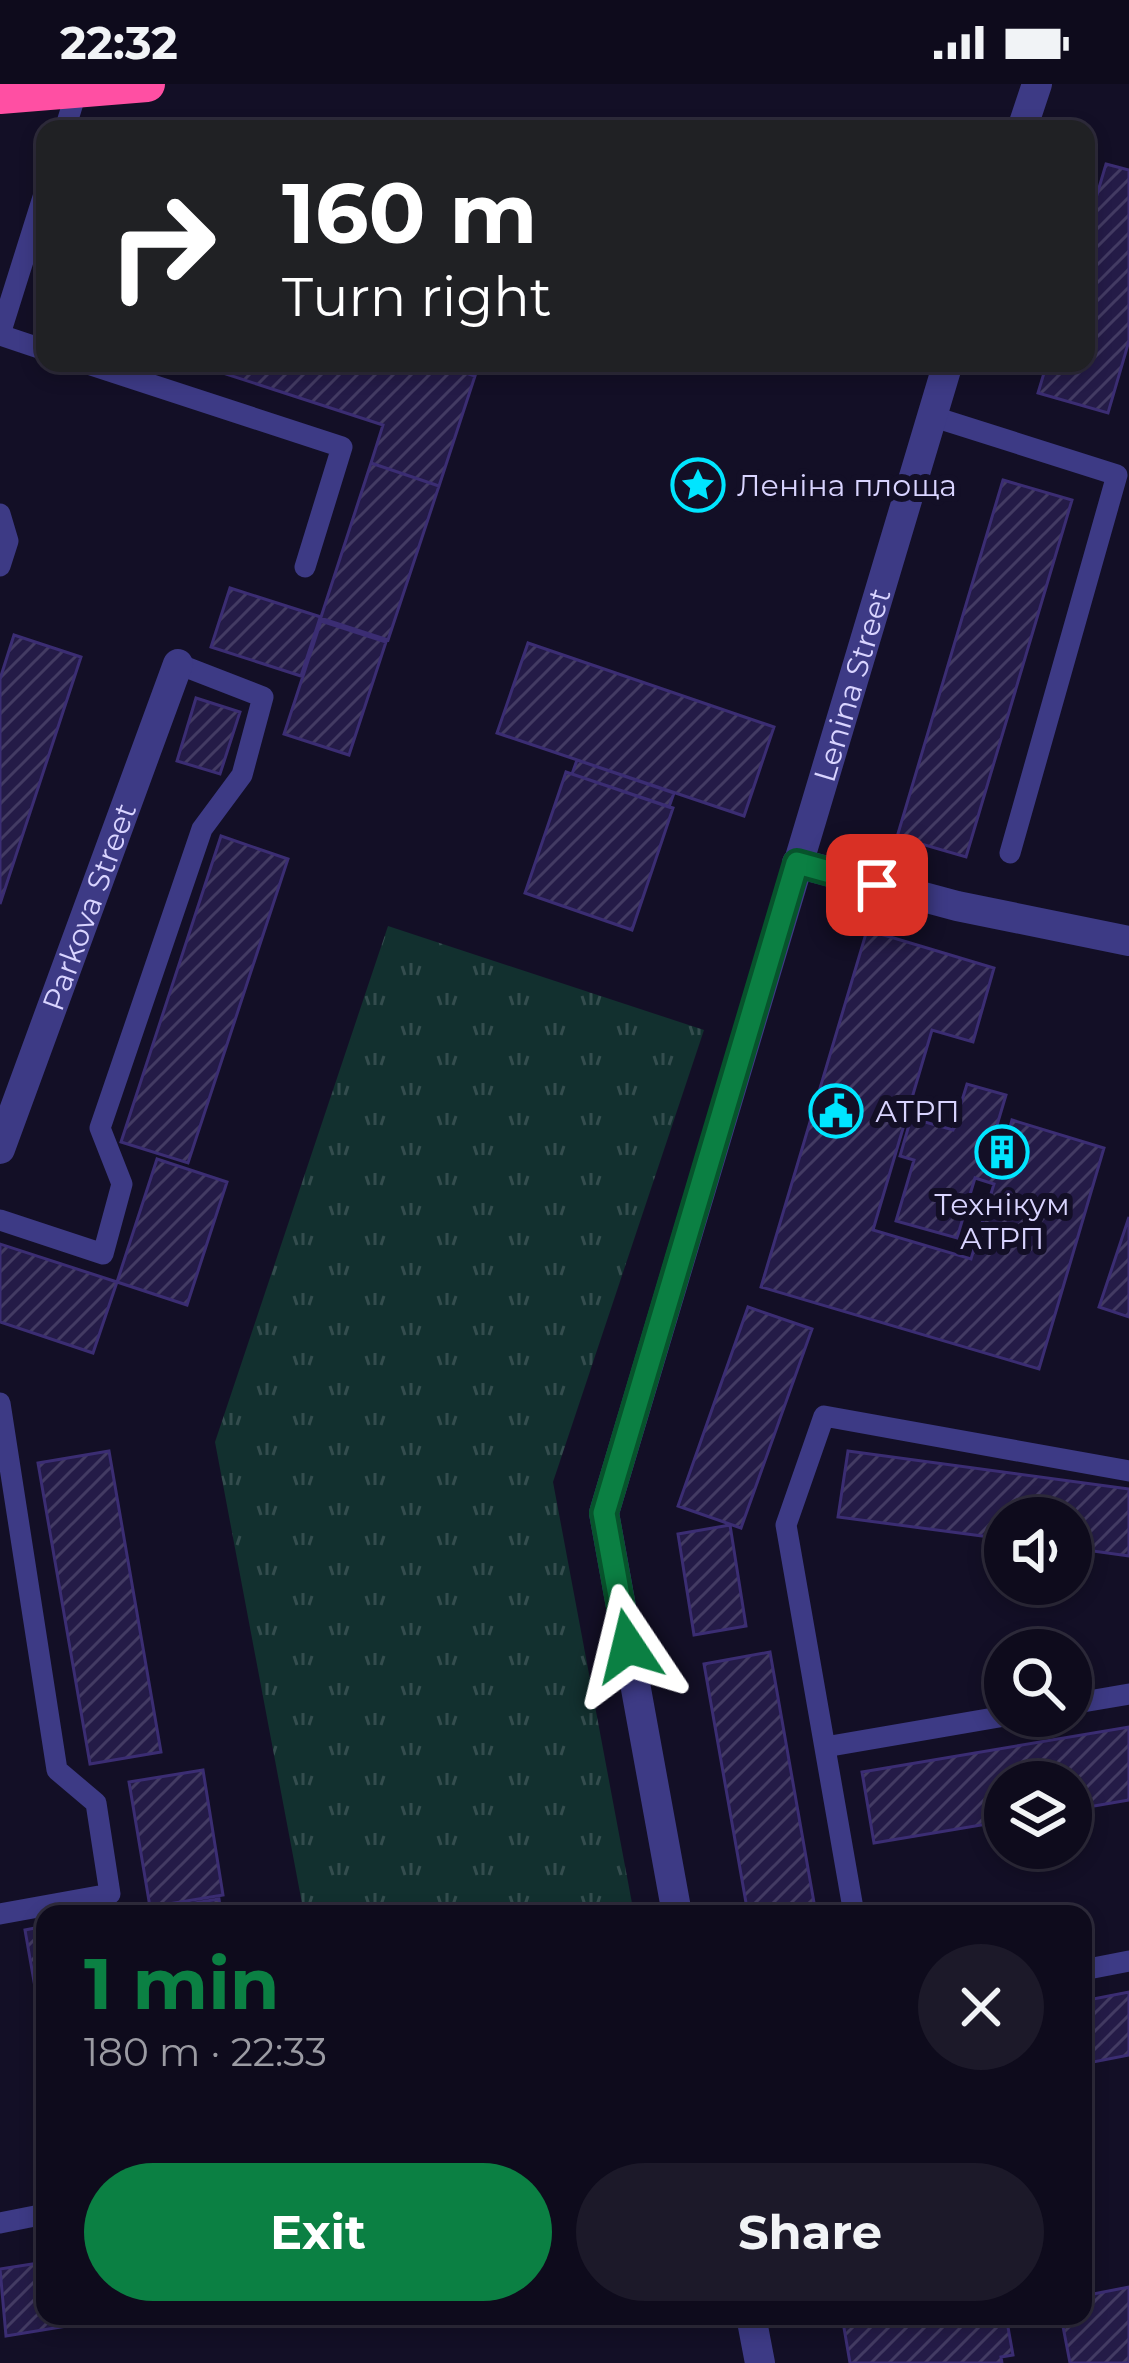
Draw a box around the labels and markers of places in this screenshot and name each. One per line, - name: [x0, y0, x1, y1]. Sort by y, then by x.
- place icon: Леніна площа: [670, 457, 726, 513]
- place label: Леніна площа: [737, 467, 957, 504]
- pin: [826, 834, 928, 936]
- public building icon: АТРП: [808, 1083, 864, 1139]
- place label: АТРП: [875, 1093, 960, 1130]
- building icon: Технікум АТРП: [974, 1124, 1030, 1180]
- place label: Технікум АТРП: [934, 1186, 1070, 1257]

